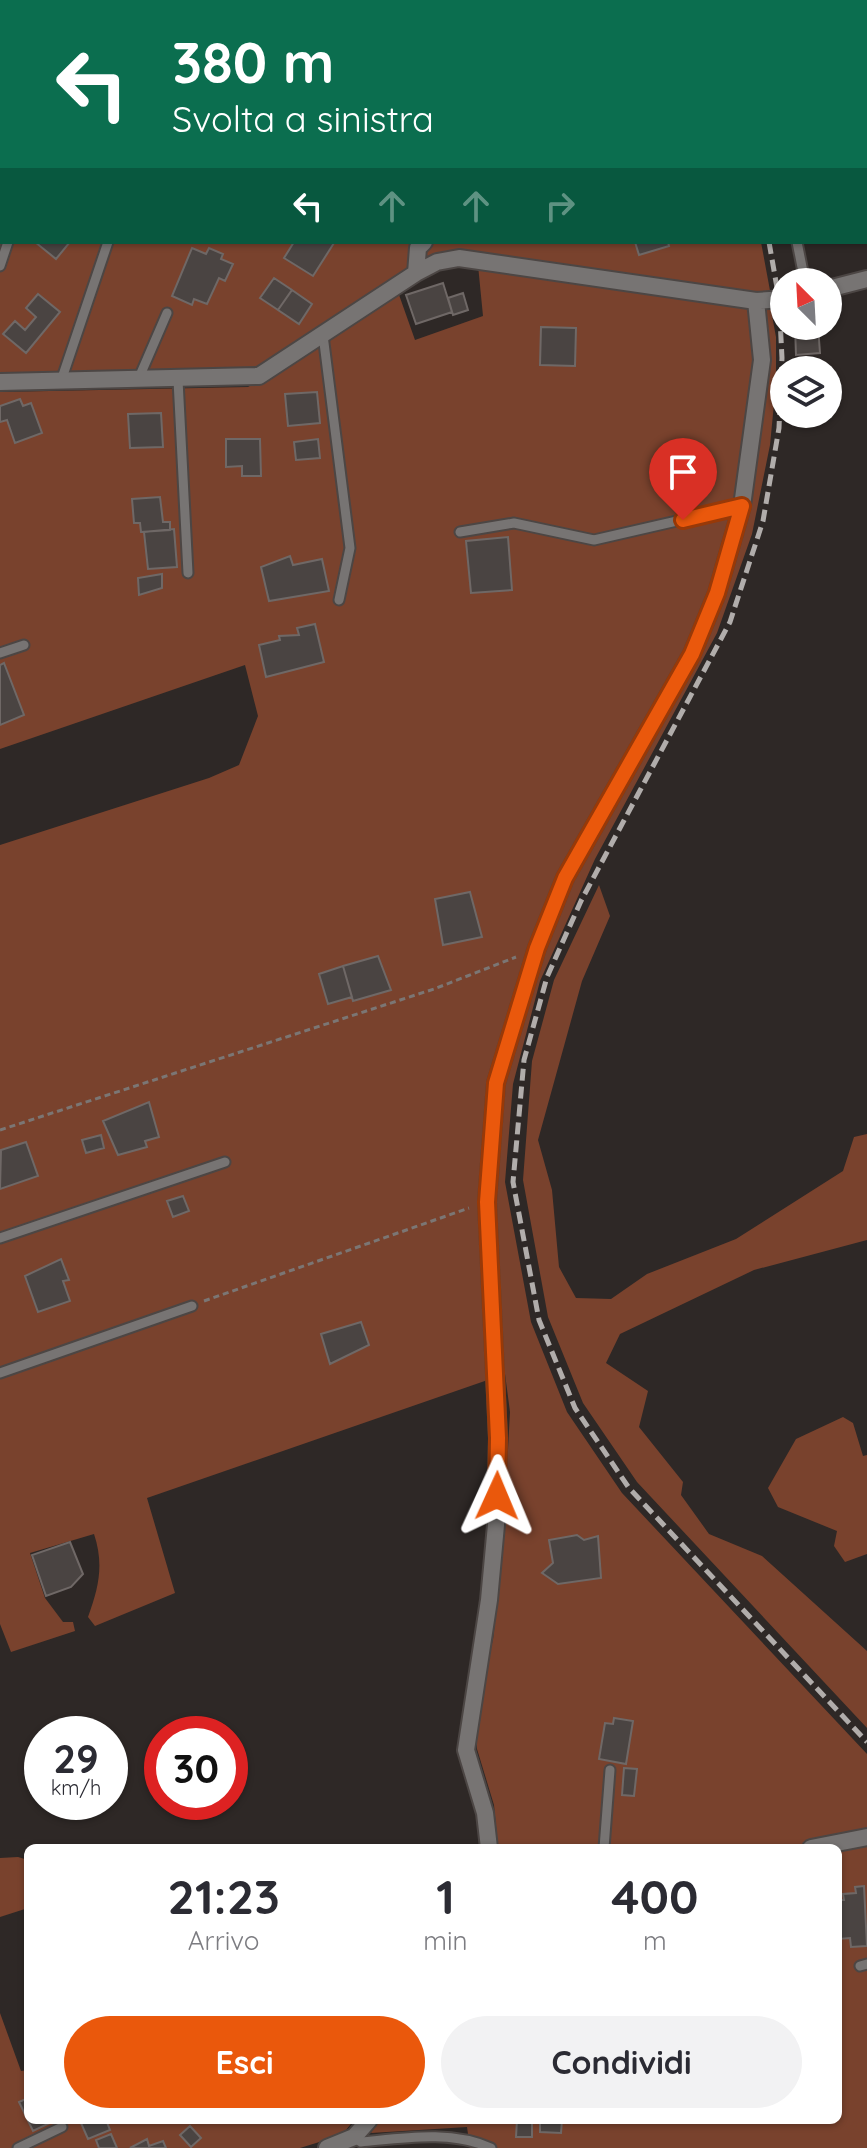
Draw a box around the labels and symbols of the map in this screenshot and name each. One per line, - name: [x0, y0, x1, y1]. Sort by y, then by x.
- north arrow: [770, 268, 842, 340]
- pin: [649, 438, 717, 520]
- position arrow: [455, 1454, 539, 1538]
- speed limit sign: 30: [144, 1716, 248, 1820]

